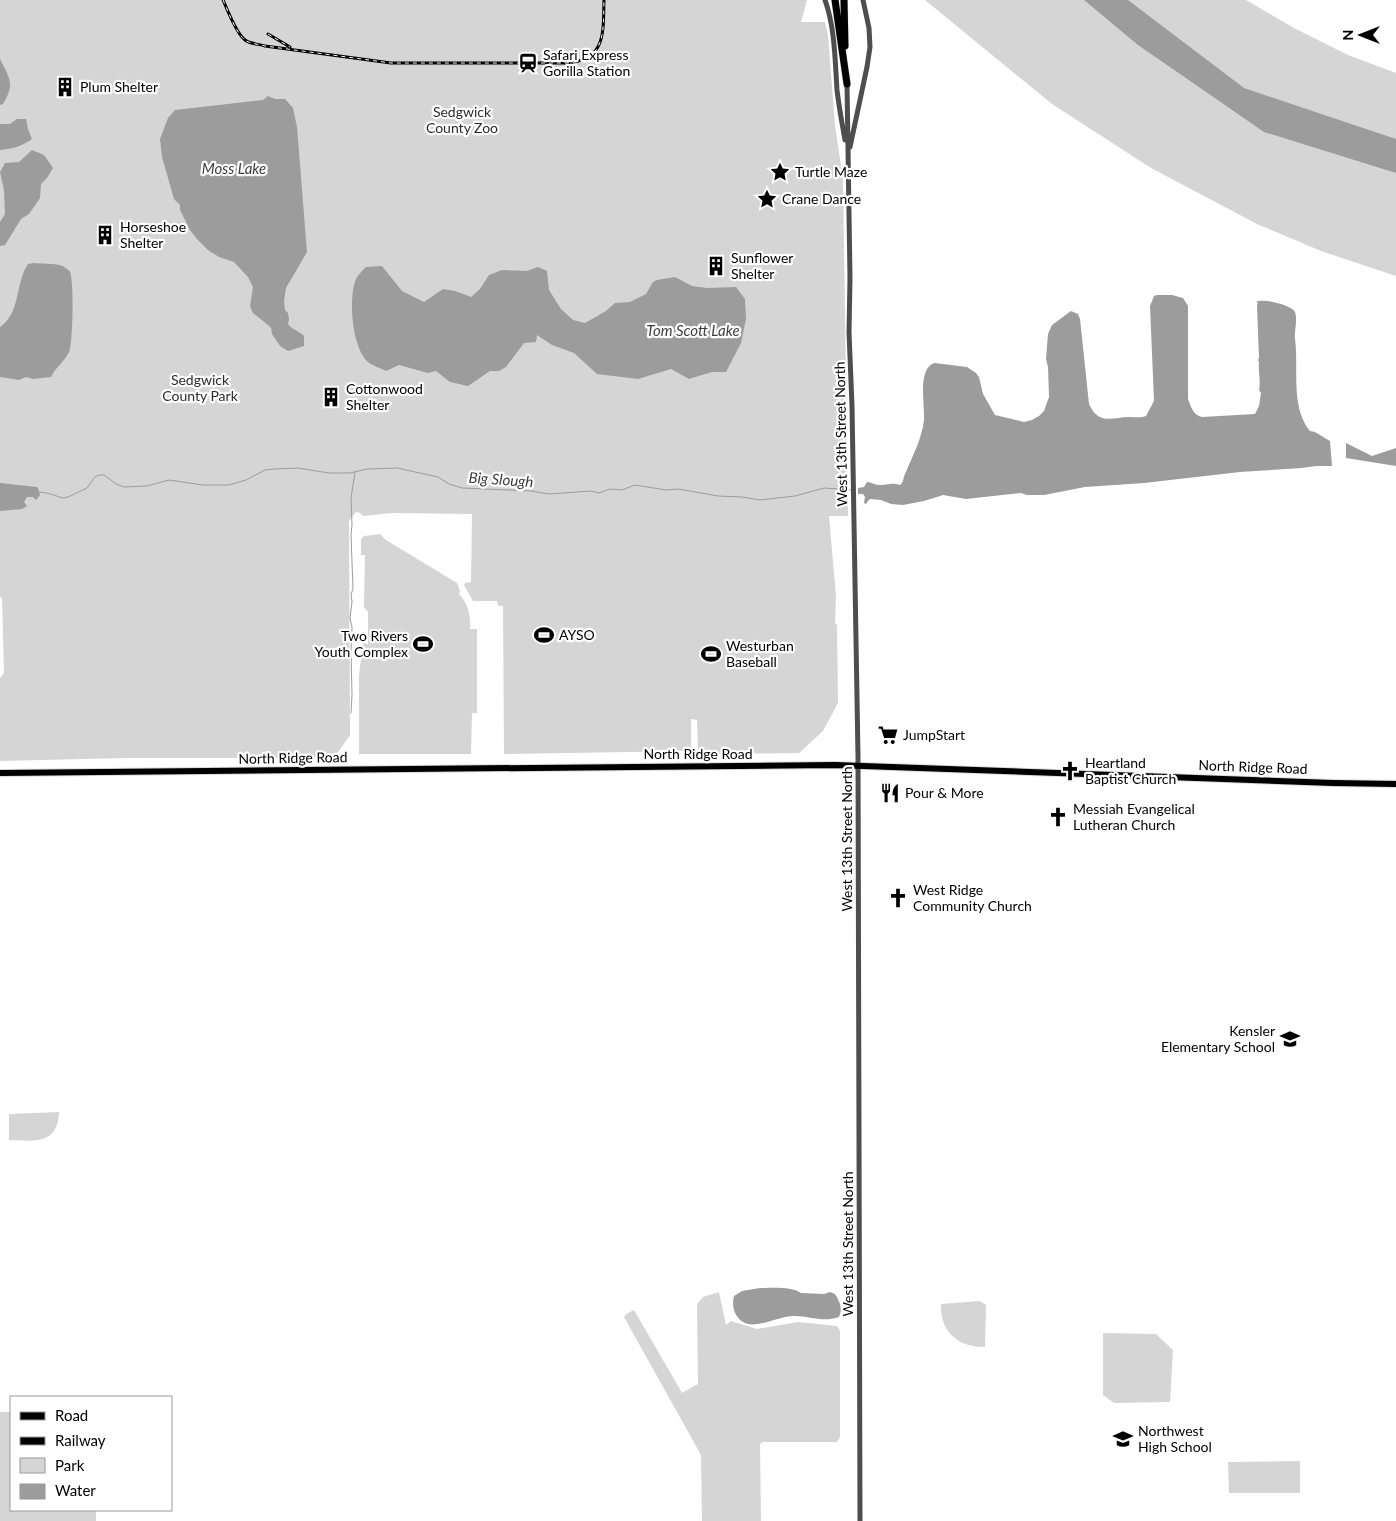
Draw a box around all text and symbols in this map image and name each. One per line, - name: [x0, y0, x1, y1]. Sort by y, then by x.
- north arrow: [1336, 10, 1386, 60]
- text: N: [1339, 30, 1356, 40]
- place label: Safari Express Gorilla Station: [543, 46, 630, 79]
- station icon: Safari Express Gorilla Station: [517, 52, 539, 74]
- building icon: Plum Shelter: [54, 76, 76, 98]
- place label: Plum Shelter: [80, 78, 158, 95]
- park label: Sedgwick County Zoo: [426, 103, 498, 136]
- water label: Moss Lake: [202, 159, 266, 177]
- place icon: Turtle Maze: [769, 161, 791, 183]
- place label: Turtle Maze: [795, 163, 867, 180]
- place icon: Crane Dance: [756, 188, 778, 210]
- place label: Crane Dance: [782, 190, 861, 207]
- place label: Horseshoe Shelter: [120, 218, 186, 251]
- building icon: Horseshoe Shelter: [94, 224, 116, 246]
- place label: Sunflower Shelter: [731, 249, 793, 282]
- building icon: Sunflower Shelter: [705, 255, 727, 277]
- water label: Tom Scott Lake: [646, 321, 740, 339]
- street label: West 13th Street North: [831, 361, 850, 507]
- park label: Sedgwick County Park: [162, 371, 239, 404]
- place label: Cottonwood Shelter: [346, 380, 423, 413]
- building icon: Cottonwood Shelter: [320, 386, 342, 408]
- water label: Big Slough: [468, 468, 534, 490]
- sports icon: AYSO: [533, 624, 555, 646]
- place label: AYSO: [559, 626, 595, 643]
- place label: Two Rivers Youth Complex: [315, 627, 408, 660]
- sports icon: Two Rivers Youth Complex: [412, 633, 434, 655]
- place label: Westurban Baseball: [726, 637, 794, 670]
- sports icon: Westurban Baseball: [700, 643, 722, 665]
- supermarket icon: JumpStart: [877, 724, 899, 746]
- place label: JumpStart: [903, 726, 965, 743]
- street label: North Ridge Road: [644, 745, 753, 762]
- street label: North Ridge Road: [238, 748, 348, 767]
- place label: Heartland Baptist Church: [1085, 754, 1176, 787]
- street label: North Ridge Road: [1198, 756, 1308, 777]
- church icon: Heartland Baptist Church: [1059, 760, 1081, 782]
- street label: West 13th Street North: [838, 766, 855, 912]
- restaurant icon: Pour & More: [879, 782, 901, 804]
- place label: Pour & More: [905, 784, 984, 801]
- place label: Messiah Evangelical Lutheran Church: [1073, 800, 1195, 833]
- church icon: Messiah Evangelical Lutheran Church: [1047, 806, 1069, 828]
- place label: West Ridge Community Church: [913, 881, 1032, 914]
- church icon: West Ridge Community Church: [887, 887, 909, 909]
- place label: Kensler Elementary School: [1161, 1022, 1275, 1055]
- school or university icon: Kensler Elementary School: [1279, 1028, 1301, 1050]
- street label: West 13th Street North: [839, 1171, 856, 1317]
- legend: [10, 1396, 172, 1511]
- text: Road: [55, 1406, 88, 1424]
- place label: Northwest High School: [1138, 1422, 1212, 1455]
- school or university icon: Northwest High School: [1112, 1428, 1134, 1450]
- text: Railway: [55, 1431, 106, 1449]
- text: Park: [55, 1456, 85, 1474]
- text: Water: [55, 1481, 96, 1499]

